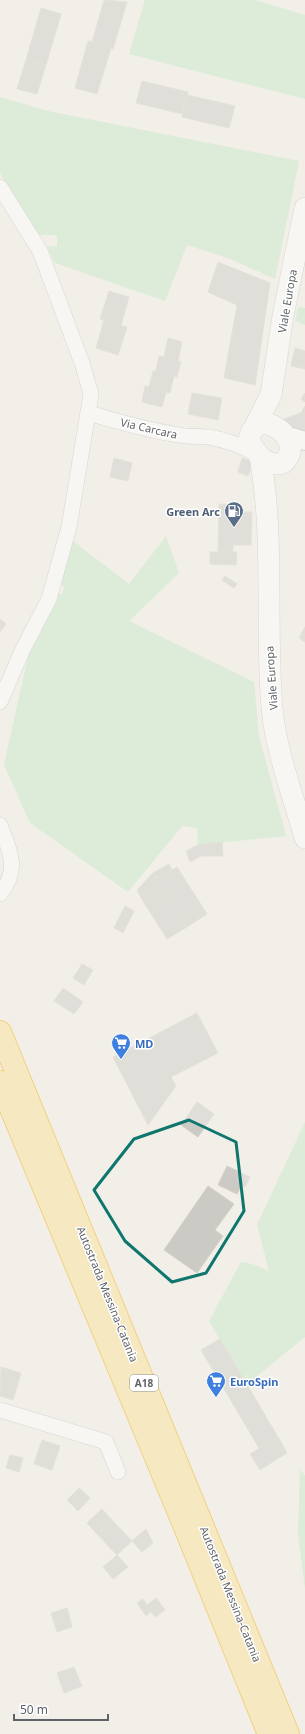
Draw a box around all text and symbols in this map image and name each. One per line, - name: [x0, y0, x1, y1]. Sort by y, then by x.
- street label: Viale Europa: [274, 268, 300, 334]
- street label: Via Carcara: [119, 414, 179, 442]
- fuel station icon: Green Arc: [223, 500, 245, 528]
- place label: Green Arc: [166, 504, 220, 519]
- street label: Viale Europa: [261, 645, 281, 711]
- supermarket icon: MD: [110, 1032, 132, 1060]
- place label: MD: [135, 1036, 153, 1051]
- street label: Autostrada Messina-Catania: [74, 1224, 142, 1364]
- supermarket icon: EuroSpin: [205, 1370, 227, 1398]
- place label: EuroSpin: [230, 1374, 278, 1389]
- road number: A18: [130, 1375, 158, 1391]
- street label: Autostrada Messina-Catania: [197, 1524, 265, 1664]
- scale bar: [14, 1696, 108, 1722]
- text: 50 m: [20, 1701, 48, 1718]

